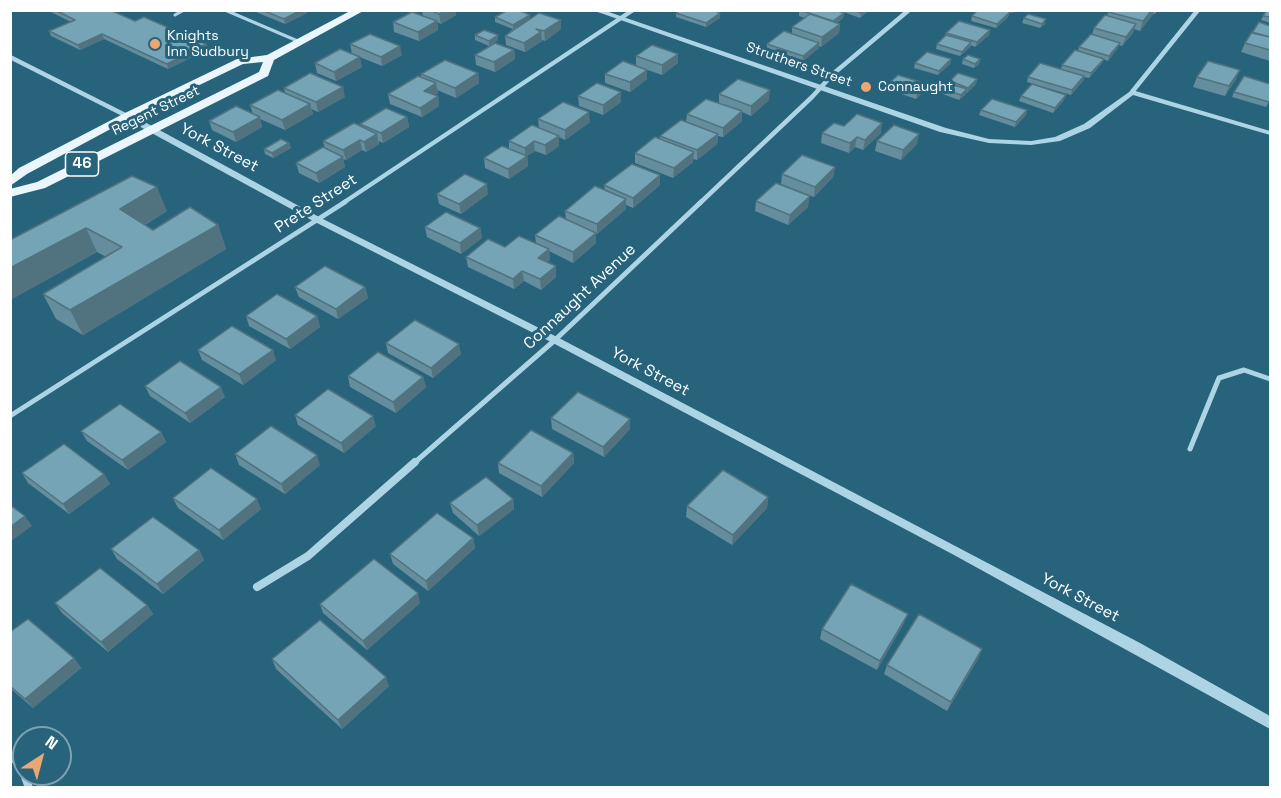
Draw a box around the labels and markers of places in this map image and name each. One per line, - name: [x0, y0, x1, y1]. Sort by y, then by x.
- place label: Knights Inn Sudbury: [167, 28, 249, 60]
- marker: Knights Inn Sudbury: [148, 37, 162, 51]
- place label: Connaught: [878, 79, 953, 95]
- marker: Connaught: [859, 80, 873, 94]

